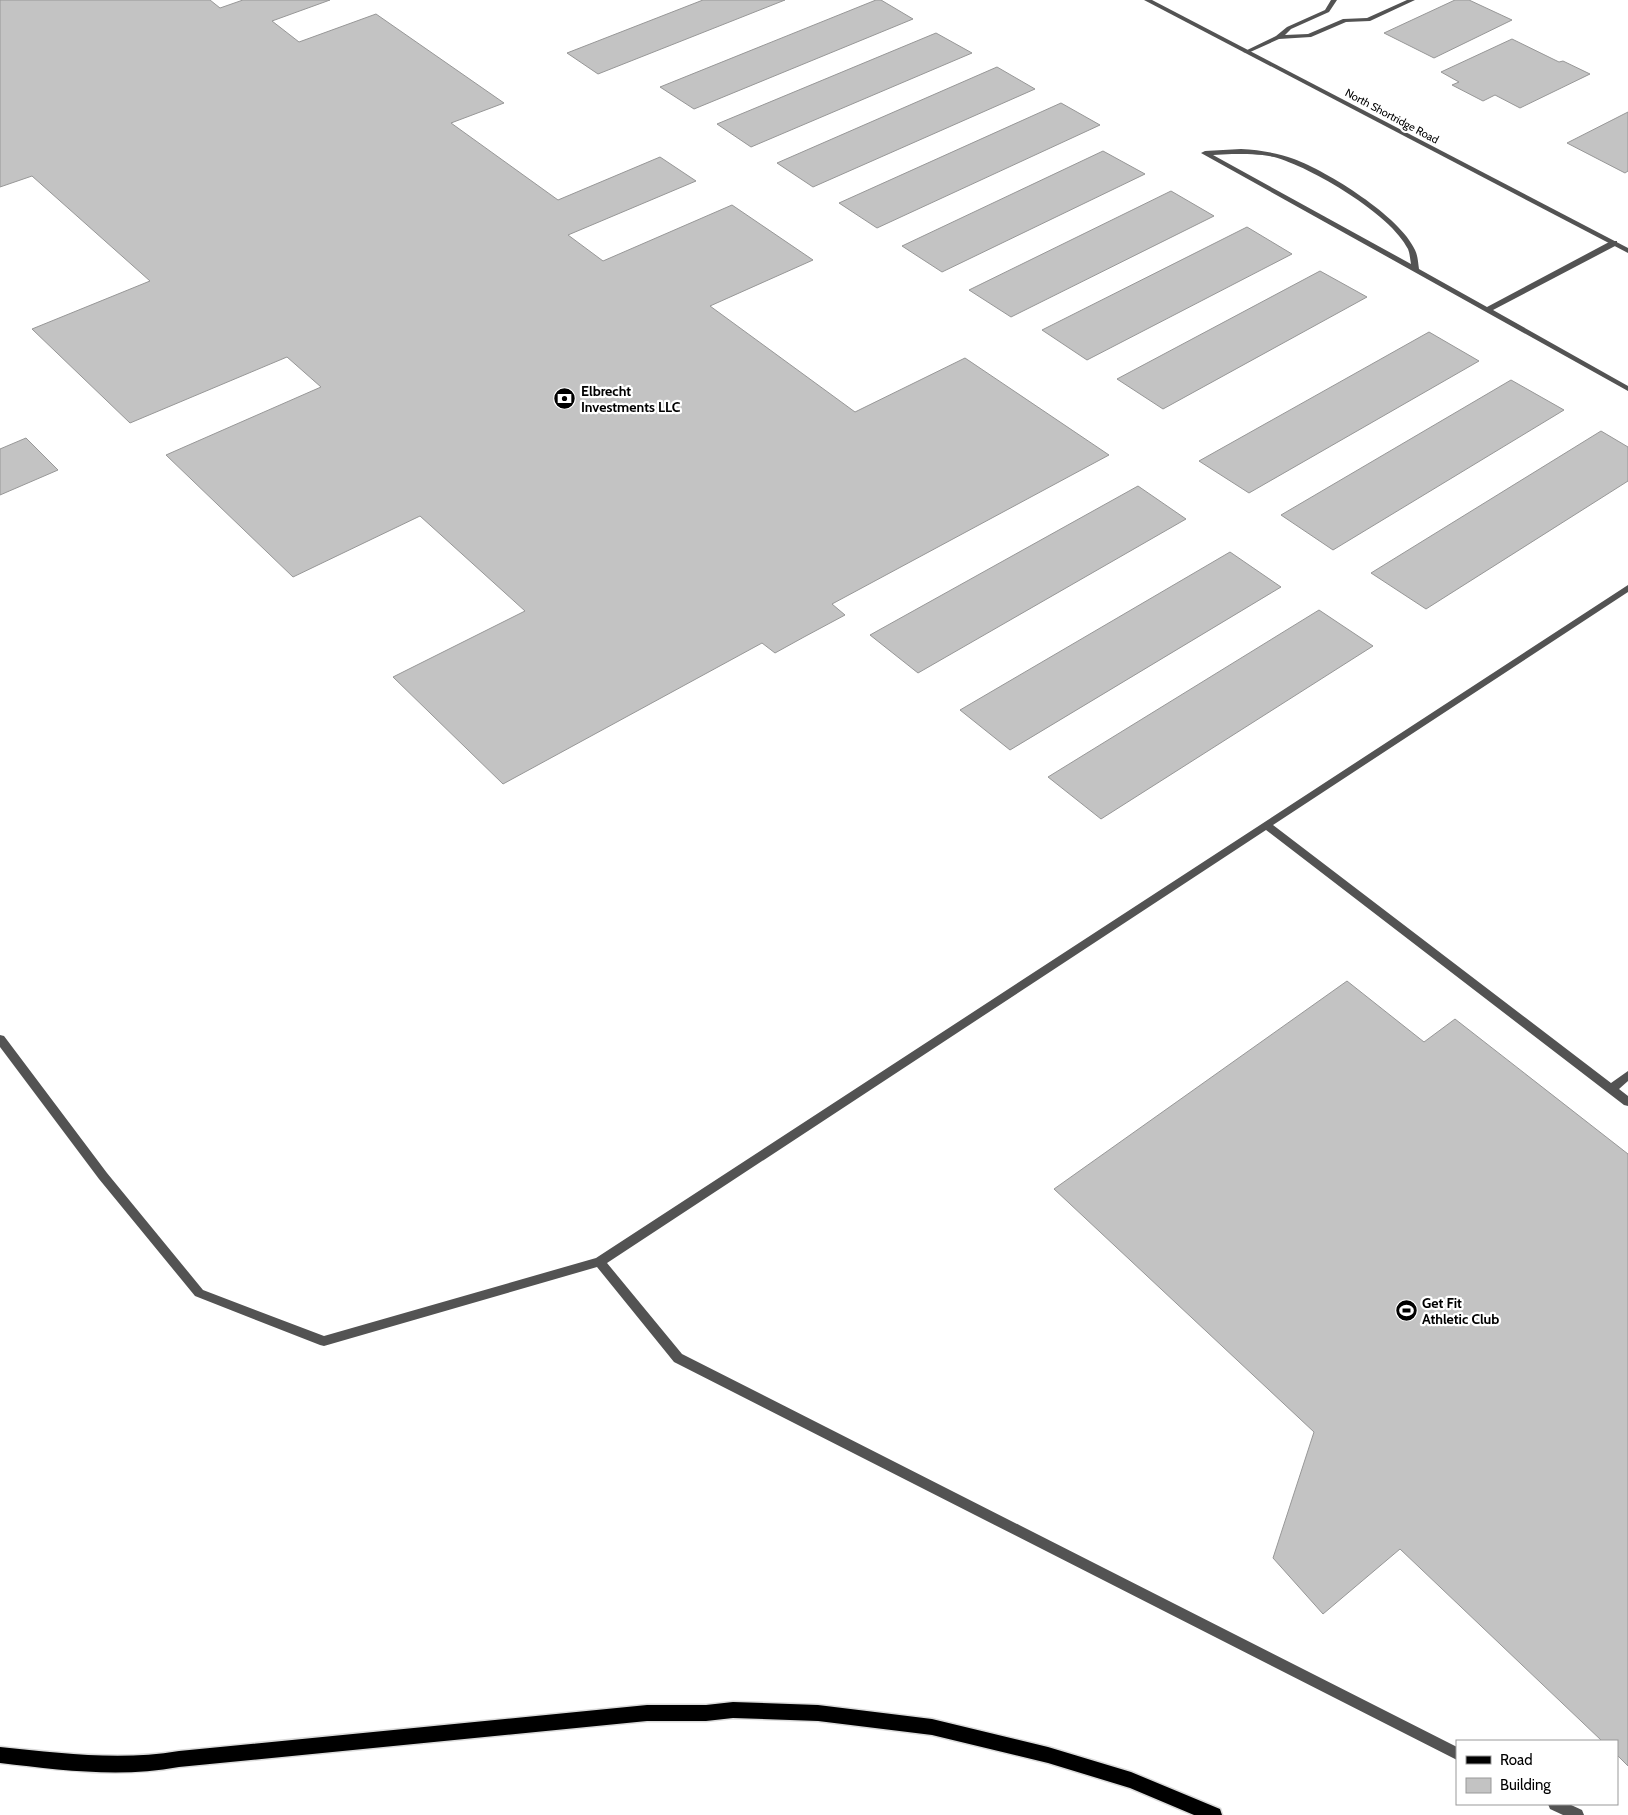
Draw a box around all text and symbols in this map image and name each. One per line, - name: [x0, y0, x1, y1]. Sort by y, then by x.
- street label: North Shortridge Road: [1343, 85, 1441, 147]
- place label: Elbrecht Investments LLC: [581, 382, 681, 416]
- bank icon: Elbrecht Investments LLC: [553, 387, 577, 411]
- place label: Get Fit Athletic Club: [1422, 1294, 1499, 1328]
- sports icon: Get Fit Athletic Club: [1394, 1299, 1418, 1323]
- legend: [1456, 1740, 1618, 1805]
- text: Road: [1500, 1751, 1533, 1769]
- text: Building: [1500, 1776, 1551, 1794]

